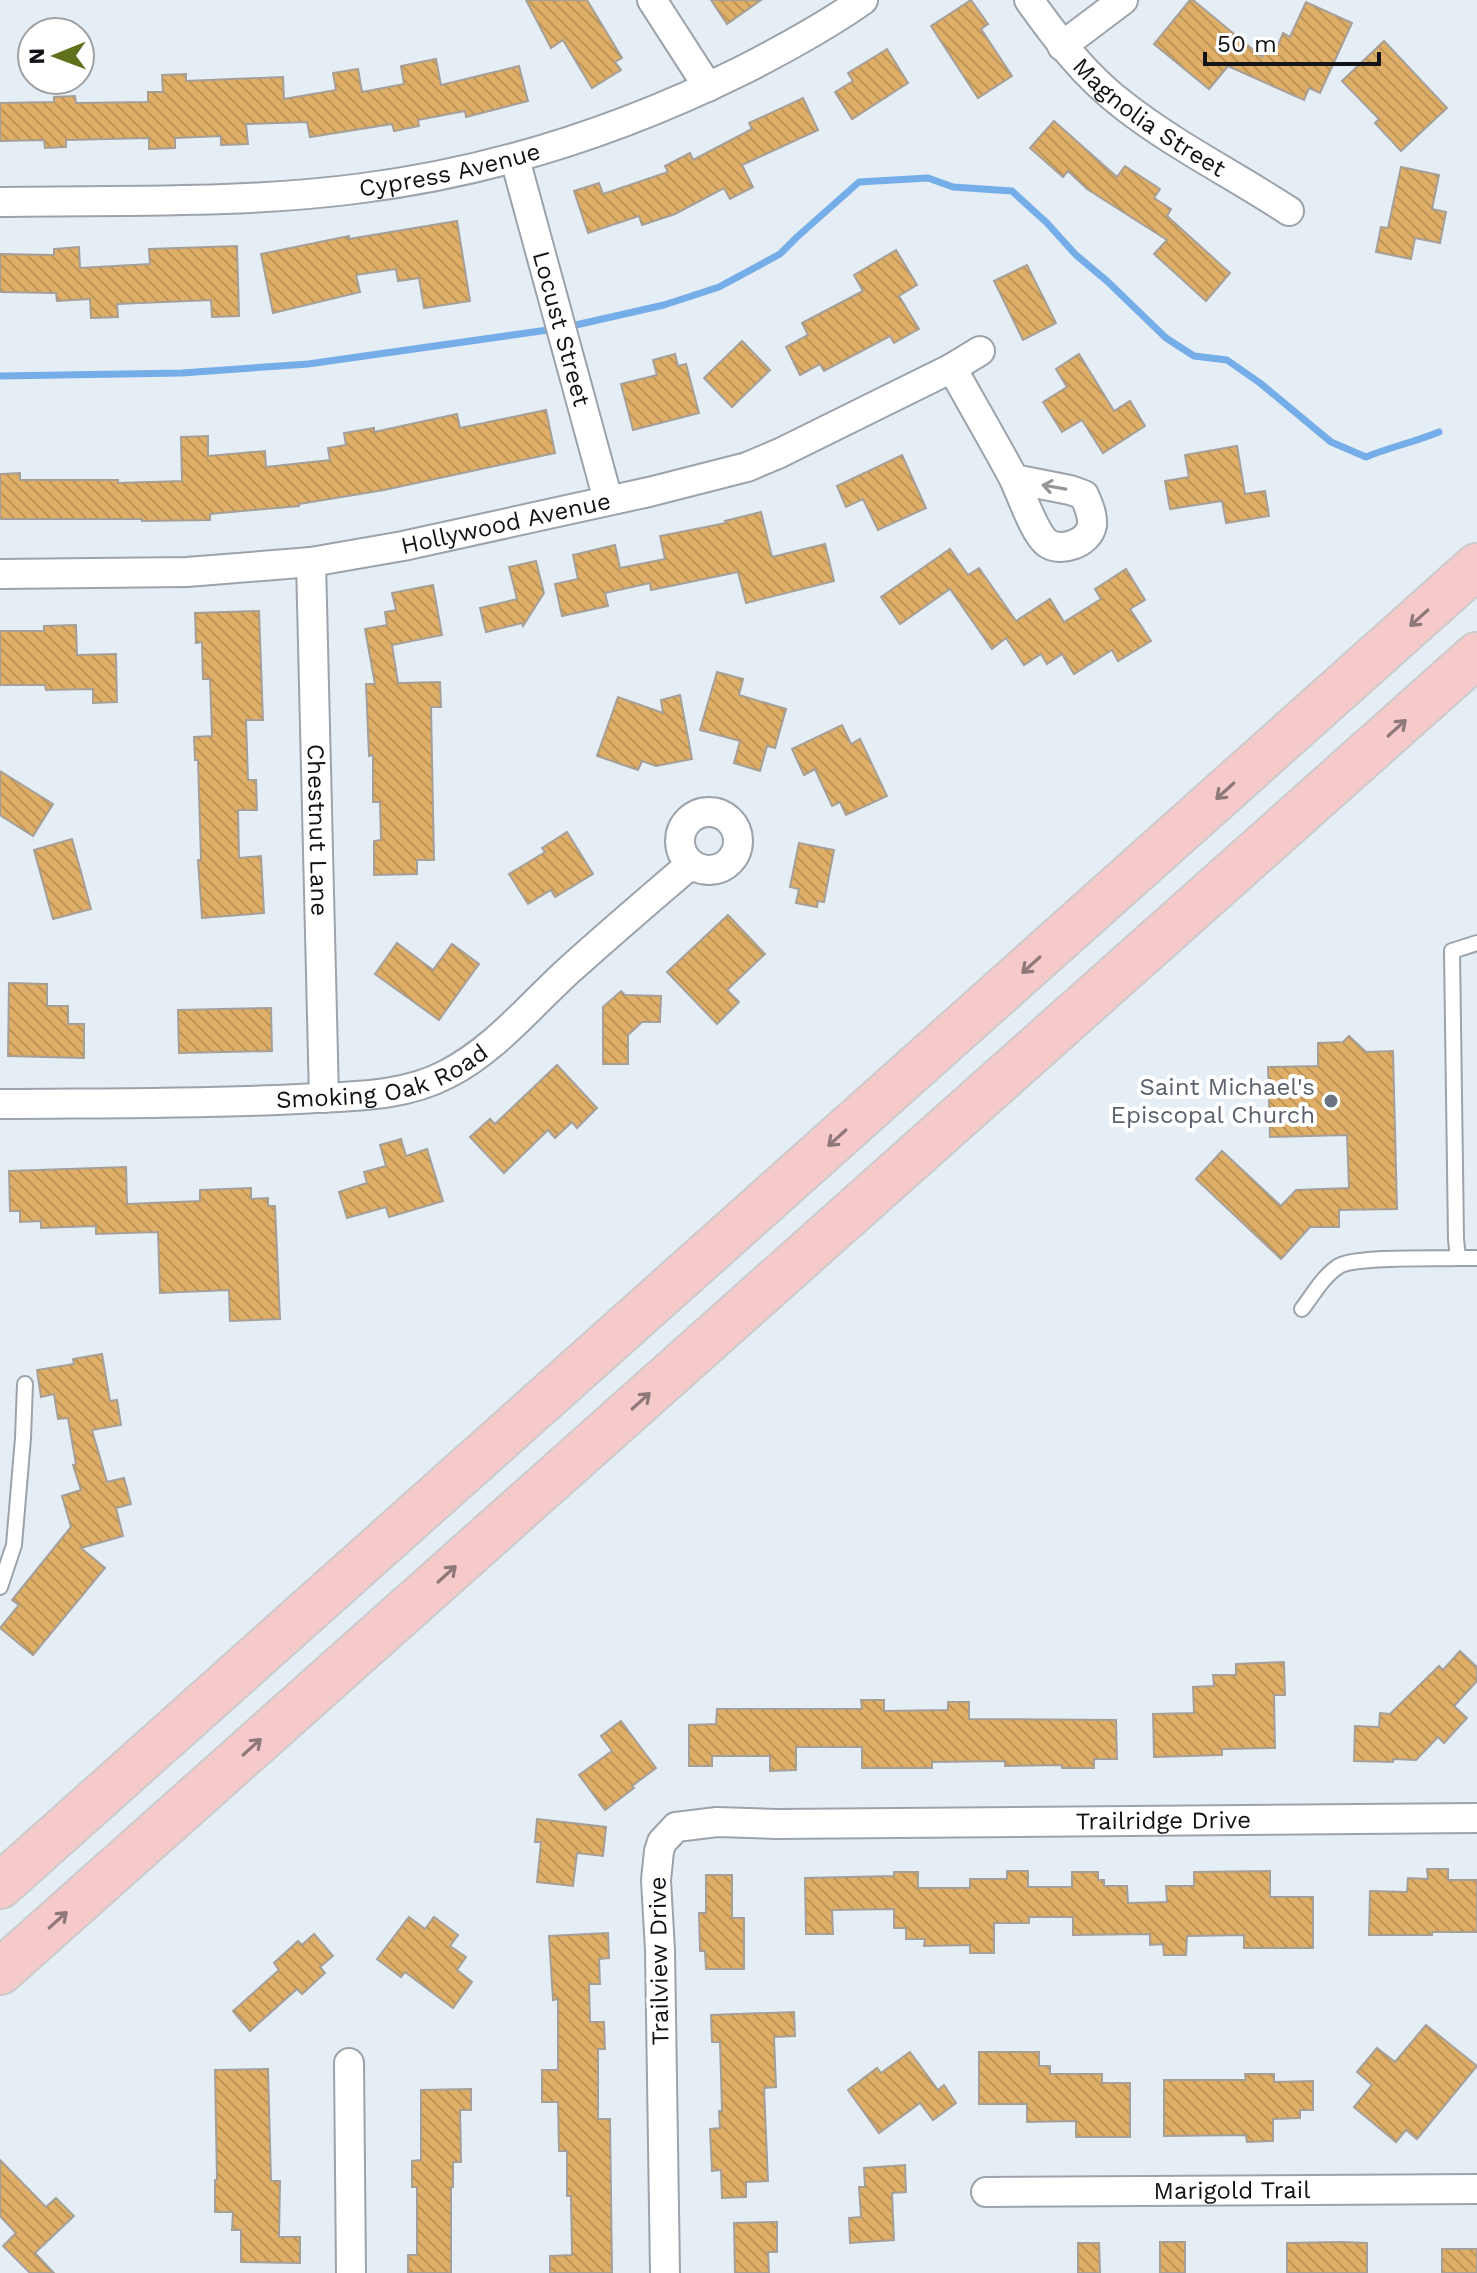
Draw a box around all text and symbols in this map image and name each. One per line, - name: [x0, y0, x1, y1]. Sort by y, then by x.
- north arrow: [16, 16, 96, 96]
- scale bar: [1205, 16, 1379, 66]
- text: 50 m: [1217, 30, 1277, 58]
- text: N: [24, 48, 49, 65]
- street label: Magnolia Street: [1067, 52, 1231, 183]
- street label: Cypress Avenue: [357, 137, 544, 202]
- street label: Locust Street: [527, 248, 596, 410]
- one-way arrow: [1042, 478, 1067, 493]
- street label: Hollywood Avenue: [398, 487, 613, 560]
- one-way arrow: [1409, 609, 1429, 627]
- one-way arrow: [1387, 719, 1407, 737]
- street label: Chestnut Lane: [301, 743, 334, 916]
- one-way arrow: [1215, 782, 1235, 801]
- one-way arrow: [1022, 955, 1042, 973]
- street label: Smoking Oak Road: [275, 1038, 493, 1114]
- place label: Saint Michael's Episcopal Church: [1111, 1073, 1315, 1129]
- marker: Saint Michael's Episcopal Church: [1322, 1092, 1340, 1110]
- one-way arrow: [828, 1129, 848, 1147]
- one-way arrow: [630, 1393, 650, 1411]
- one-way arrow: [436, 1565, 456, 1583]
- one-way arrow: [242, 1738, 262, 1756]
- street label: Trailridge Drive: [1075, 1806, 1251, 1835]
- street label: Trailview Drive: [644, 1876, 674, 2046]
- one-way arrow: [48, 1911, 68, 1929]
- street label: Marigold Trail: [1153, 2176, 1311, 2205]

